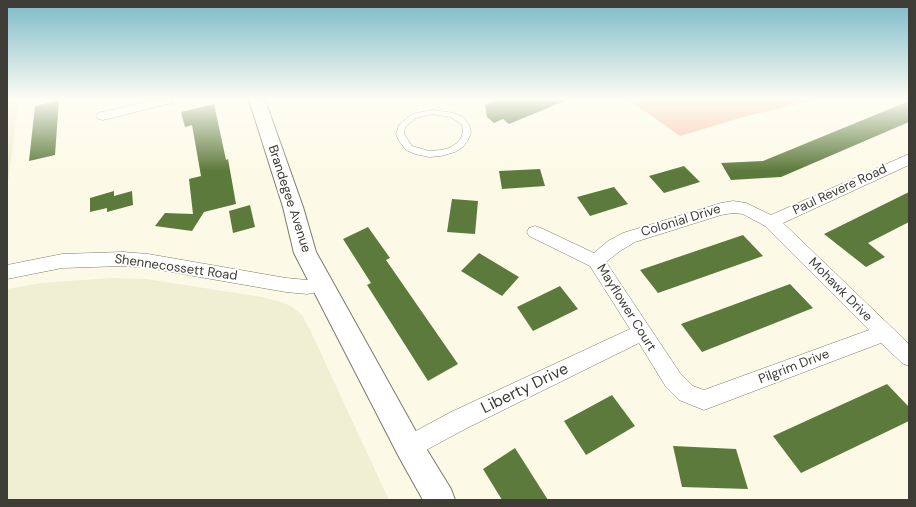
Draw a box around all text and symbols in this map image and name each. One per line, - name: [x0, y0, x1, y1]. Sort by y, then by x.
- street label: Brandegee Avenue: [264, 143, 314, 255]
- street label: Paul Revere Road: [790, 161, 890, 219]
- street label: Colonial Drive: [639, 201, 723, 241]
- street label: Shennecossett Road: [114, 252, 238, 284]
- street label: Mohawk Drive: [805, 255, 875, 325]
- street label: Mayflower Court: [593, 262, 659, 354]
- street label: Pilgrim Drive: [756, 346, 832, 388]
- street label: Liberty Drive: [478, 360, 572, 418]

